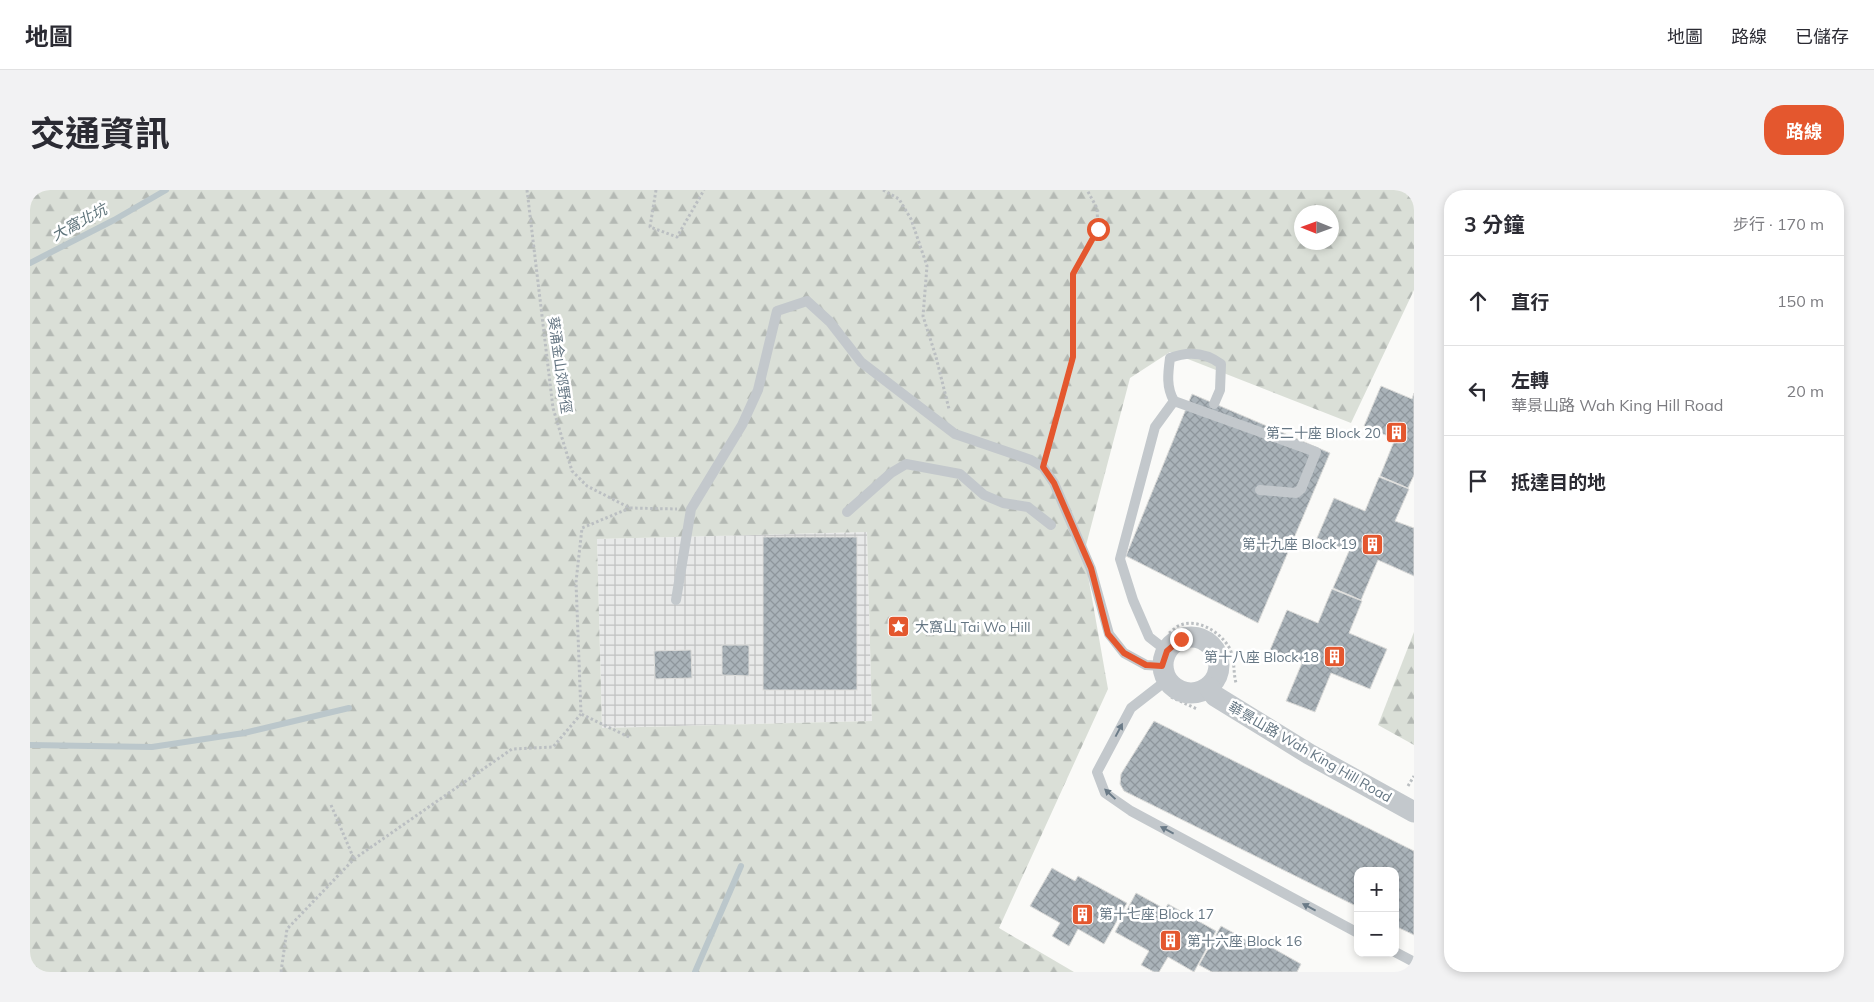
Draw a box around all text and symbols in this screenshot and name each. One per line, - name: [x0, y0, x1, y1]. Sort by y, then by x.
- text: 地圖: [25, 21, 73, 51]
- text: 地圖: [1667, 25, 1703, 48]
- text: 路線: [1731, 25, 1767, 48]
- text: 已儲存: [1795, 25, 1849, 48]
- button: 路線: [1764, 105, 1844, 155]
- text: 交通資訊: [30, 111, 170, 155]
- water label: 大窩北坑: [48, 199, 112, 244]
- north arrow: [1294, 205, 1339, 250]
- text: 3 分鐘: [1464, 211, 1524, 237]
- text: 步行 · 170 m: [1733, 214, 1824, 234]
- route start: [1087, 218, 1110, 241]
- icon: ahead: [1464, 287, 1492, 315]
- text: 直行: [1511, 290, 1549, 314]
- text: 150 m: [1777, 291, 1824, 311]
- street label: 葵涌金山郊野徑: [544, 315, 576, 415]
- text: 左轉: [1511, 368, 1549, 392]
- icon: left: [1464, 377, 1492, 405]
- text: 20 m: [1787, 381, 1824, 401]
- text: 華景山路 Wah King Hill Road: [1511, 395, 1723, 415]
- building icon: 第二十座 Block 20: [1385, 421, 1409, 445]
- place label: 第二十座 Block 20: [1266, 424, 1381, 442]
- icon: arrive: [1464, 467, 1492, 495]
- text: 抵達目的地: [1511, 470, 1606, 494]
- building icon: 第十九座 Block 19: [1361, 532, 1385, 556]
- place label: 第十九座 Block 19: [1242, 535, 1357, 553]
- place icon: 大窩山 Tai Wo Hill: [887, 615, 911, 639]
- place label: 大窩山 Tai Wo Hill: [915, 618, 1031, 636]
- route end: [1170, 628, 1193, 651]
- building icon: 第十八座 Block 18: [1323, 645, 1347, 669]
- place label: 第十八座 Block 18: [1204, 648, 1319, 666]
- street label: 華景山路 Wah King Hill Road: [1225, 698, 1395, 806]
- one-way arrow: [1115, 723, 1123, 737]
- one-way arrow: [1104, 789, 1116, 800]
- one-way arrow: [1159, 826, 1174, 834]
- map controls: [1354, 867, 1399, 957]
- button: +: [1354, 867, 1399, 912]
- building icon: 第十七座 Block 17: [1071, 902, 1095, 926]
- one-way arrow: [1302, 903, 1317, 911]
- place label: 第十七座 Block 17: [1099, 905, 1214, 923]
- button: −: [1354, 912, 1399, 957]
- building icon: 第十六座 Block 16: [1159, 929, 1183, 953]
- place label: 第十六座 Block 16: [1187, 932, 1302, 950]

